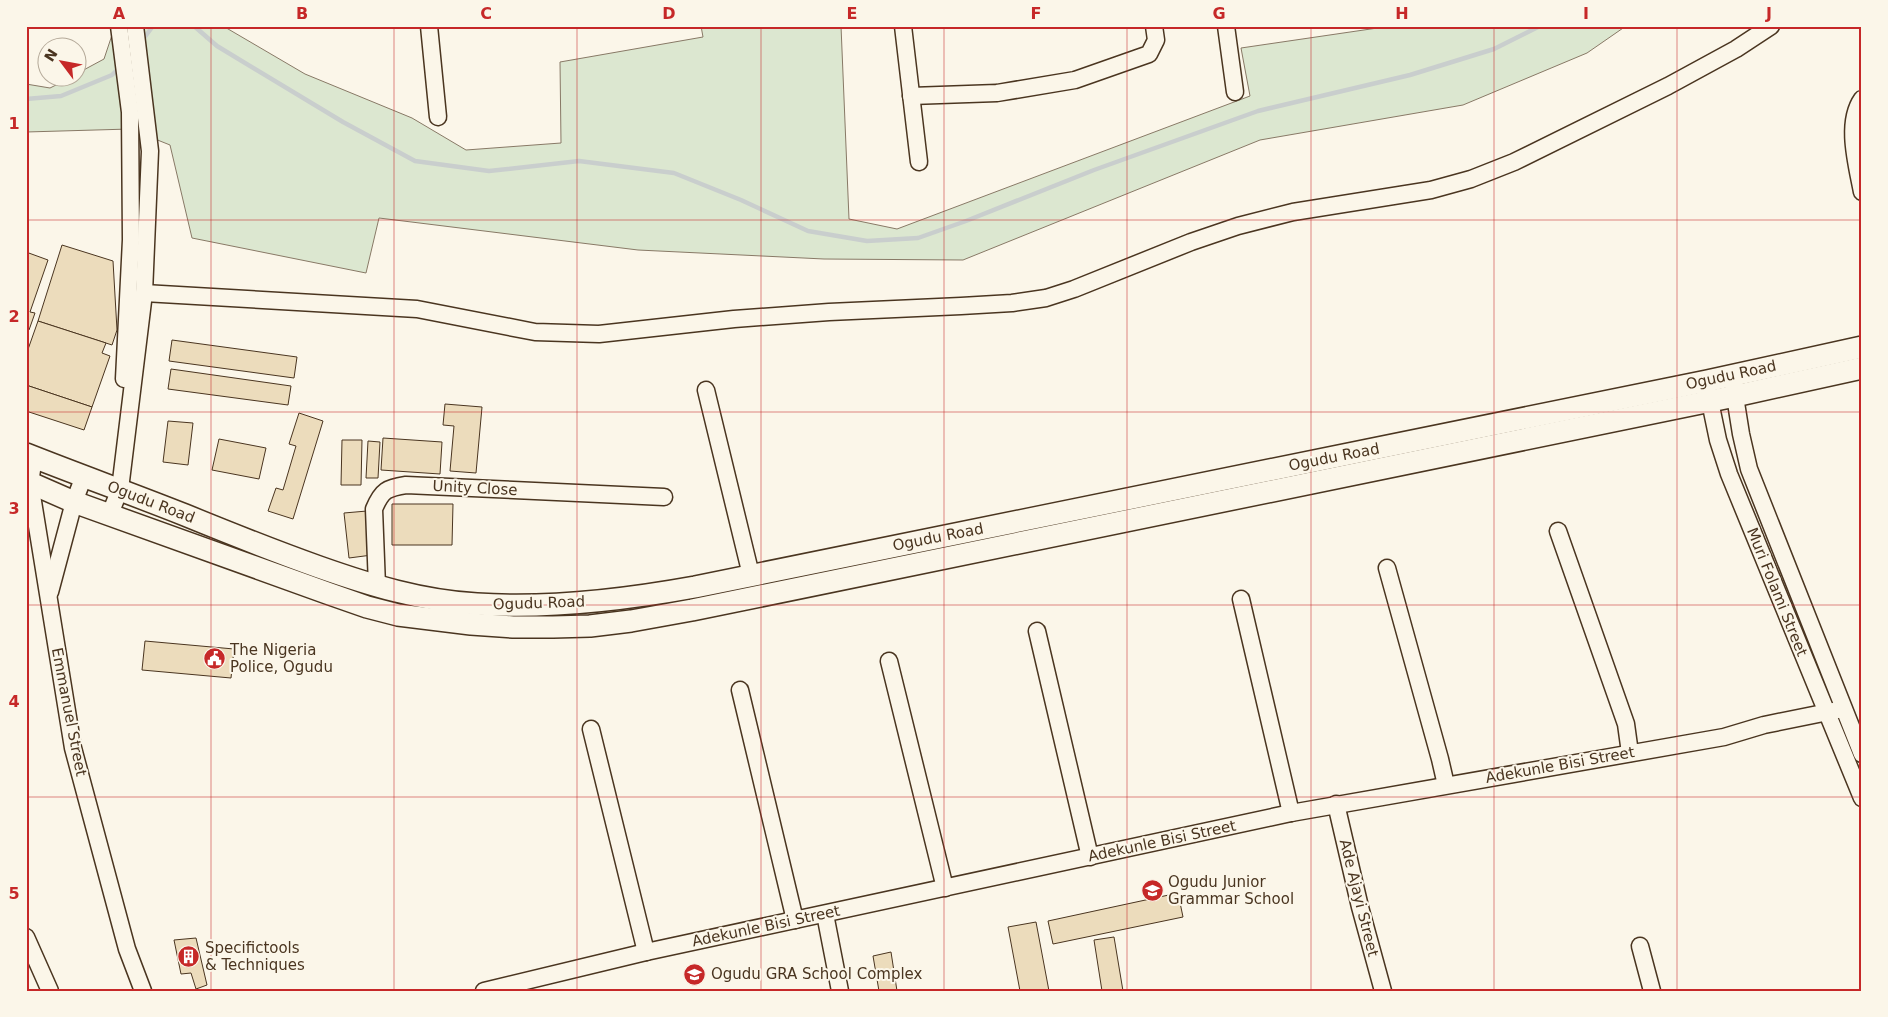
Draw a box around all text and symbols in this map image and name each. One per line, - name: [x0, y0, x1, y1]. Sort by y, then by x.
- text: A: [113, 4, 126, 23]
- text: B: [296, 4, 308, 23]
- text: C: [480, 4, 492, 23]
- text: D: [662, 4, 676, 23]
- text: E: [847, 4, 857, 23]
- text: F: [1031, 4, 1041, 23]
- text: G: [1212, 4, 1226, 23]
- text: H: [1395, 4, 1409, 23]
- text: I: [1583, 4, 1589, 23]
- text: J: [1765, 4, 1772, 23]
- north arrow: [38, 38, 88, 88]
- text: N: [41, 46, 61, 64]
- text: 1: [8, 114, 20, 133]
- text: 2: [8, 307, 20, 326]
- street label: Ogudu Road: [1684, 357, 1778, 393]
- street label: Ogudu Road: [1287, 439, 1381, 475]
- street label: Ogudu Road: [105, 477, 197, 527]
- street label: Unity Close: [432, 477, 518, 499]
- text: 3: [8, 499, 20, 518]
- street label: Ogudu Road: [891, 519, 985, 555]
- street label: Muri Folami Street: [1743, 525, 1811, 659]
- street label: Ogudu Road: [493, 592, 585, 614]
- place label: The Nigeria Police, Ogudu: [229, 641, 333, 676]
- street label: Emmanuel Street: [48, 646, 90, 778]
- public building icon: The Nigeria Police, Ogudu: [202, 647, 226, 671]
- text: 4: [8, 692, 20, 711]
- street label: Adekunle Bisi Street: [1484, 743, 1636, 787]
- street label: Adekunle Bisi Street: [1086, 816, 1238, 865]
- street label: Ade Ajayi Street: [1336, 837, 1382, 959]
- place label: Ogudu Junior Grammar School: [1168, 873, 1294, 908]
- school or university icon: Ogudu Junior Grammar School: [1140, 879, 1164, 903]
- text: 5: [8, 884, 20, 903]
- street label: Adekunle Bisi Street: [690, 901, 842, 950]
- place label: Specifictools & Techniques: [205, 939, 305, 974]
- building icon: Specifictools & Techniques: [177, 945, 201, 969]
- school or university icon: Ogudu GRA School Complex: [683, 962, 707, 986]
- place label: Ogudu GRA School Complex: [711, 965, 923, 983]

